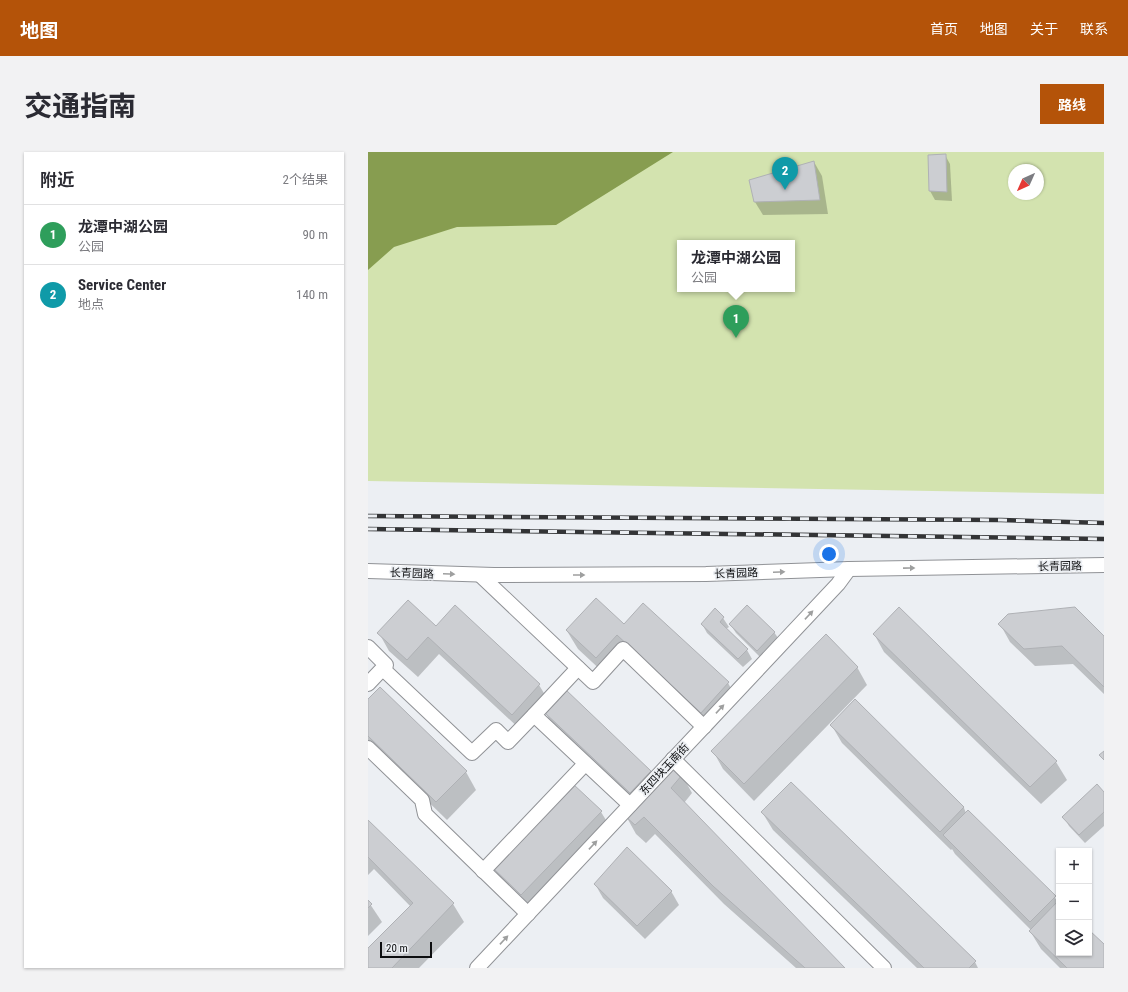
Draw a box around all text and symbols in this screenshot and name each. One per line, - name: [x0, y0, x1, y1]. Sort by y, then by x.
- text: 地图: [20, 19, 58, 42]
- text: 首页: [930, 21, 958, 37]
- text: 地图: [980, 21, 1008, 37]
- text: 关于: [1030, 21, 1058, 37]
- text: 联系: [1080, 21, 1108, 37]
- button: 路线: [1040, 84, 1104, 124]
- text: 交通指南: [24, 90, 136, 123]
- pin: 2: [772, 157, 798, 190]
- north arrow: [1008, 164, 1044, 200]
- text: 附近: [40, 170, 74, 190]
- text: 2个结果: [283, 172, 328, 187]
- text: 龙潭中湖公园: [78, 218, 168, 236]
- text: 1: [50, 227, 56, 242]
- text: 90 m: [302, 227, 328, 242]
- text: 公园: [78, 239, 104, 254]
- popup: [677, 240, 795, 292]
- text: 龙潭中湖公园: [691, 249, 781, 267]
- text: 公园: [691, 270, 717, 285]
- text: Service Center: [78, 276, 166, 294]
- text: 2: [50, 287, 56, 302]
- text: 140 m: [296, 287, 328, 302]
- text: 地点: [78, 297, 104, 312]
- pin: 1: [723, 305, 749, 338]
- your location: [819, 544, 839, 564]
- street label: 长青园路: [1038, 560, 1082, 573]
- one-way arrow: [903, 565, 916, 571]
- street label: 长青园路: [390, 566, 434, 581]
- street label: 长青园路: [714, 566, 758, 581]
- one-way arrow: [773, 569, 786, 575]
- one-way arrow: [443, 571, 456, 577]
- one-way arrow: [573, 572, 586, 578]
- one-way arrow: [804, 610, 814, 620]
- one-way arrow: [715, 704, 725, 714]
- street label: 东四块玉南街: [637, 741, 692, 798]
- one-way arrow: [588, 840, 598, 850]
- map controls: [1056, 848, 1092, 956]
- button: +: [1056, 848, 1092, 884]
- button: −: [1056, 884, 1092, 920]
- button: layers: [1056, 920, 1092, 956]
- one-way arrow: [499, 935, 508, 944]
- scale bar: [380, 940, 432, 959]
- text: 20 m: [386, 942, 408, 955]

